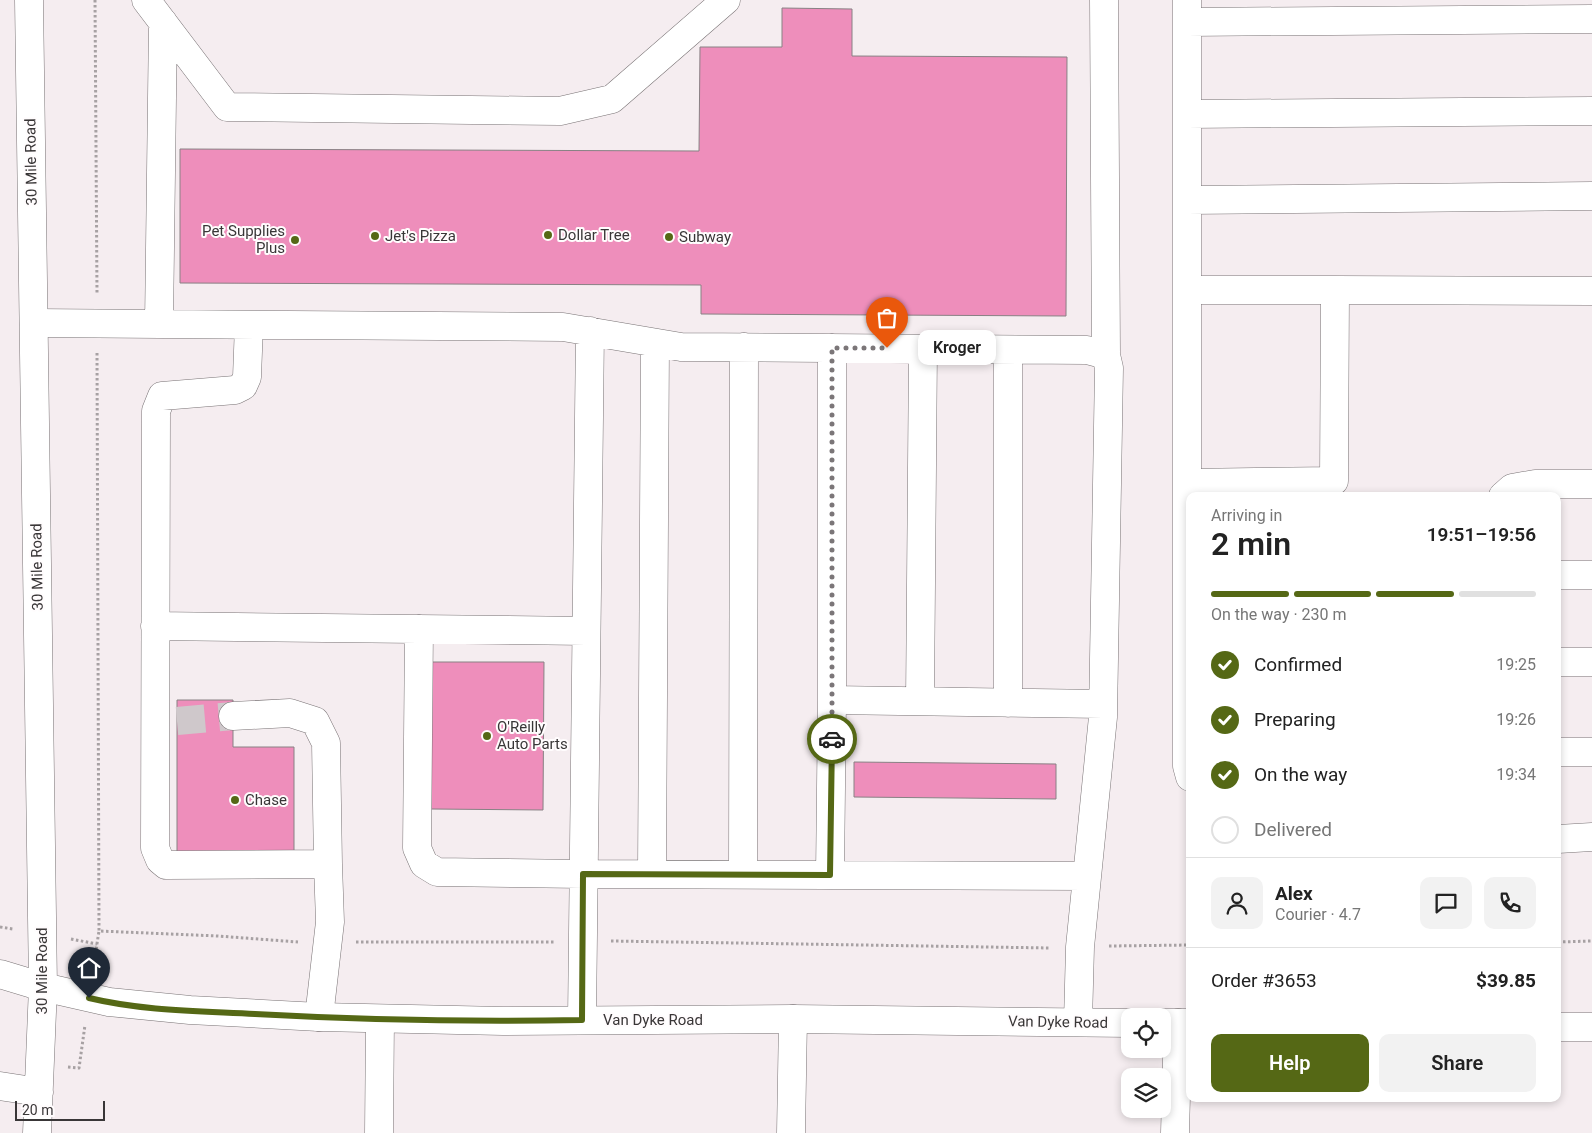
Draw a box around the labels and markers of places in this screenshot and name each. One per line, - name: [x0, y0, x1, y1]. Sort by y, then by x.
- place label: Pet Supplies Plus: [202, 222, 285, 257]
- place label: Dollar Tree: [558, 226, 630, 244]
- place label: Jet's Pizza: [385, 227, 456, 245]
- place label: Subway: [679, 228, 731, 246]
- marker: Dollar Tree: [542, 229, 554, 241]
- marker: Jet's Pizza: [369, 230, 381, 242]
- marker: Subway: [663, 231, 675, 243]
- marker: Pet Supplies Plus: [289, 234, 301, 246]
- pin: [866, 297, 908, 348]
- callout: Kroger: [917, 330, 994, 366]
- place label: O'Reilly Auto Parts: [497, 718, 568, 753]
- marker: O'Reilly Auto Parts: [481, 730, 493, 742]
- place label: Chase: [245, 791, 287, 809]
- marker: Chase: [229, 794, 241, 806]
- pin: [68, 947, 110, 998]

